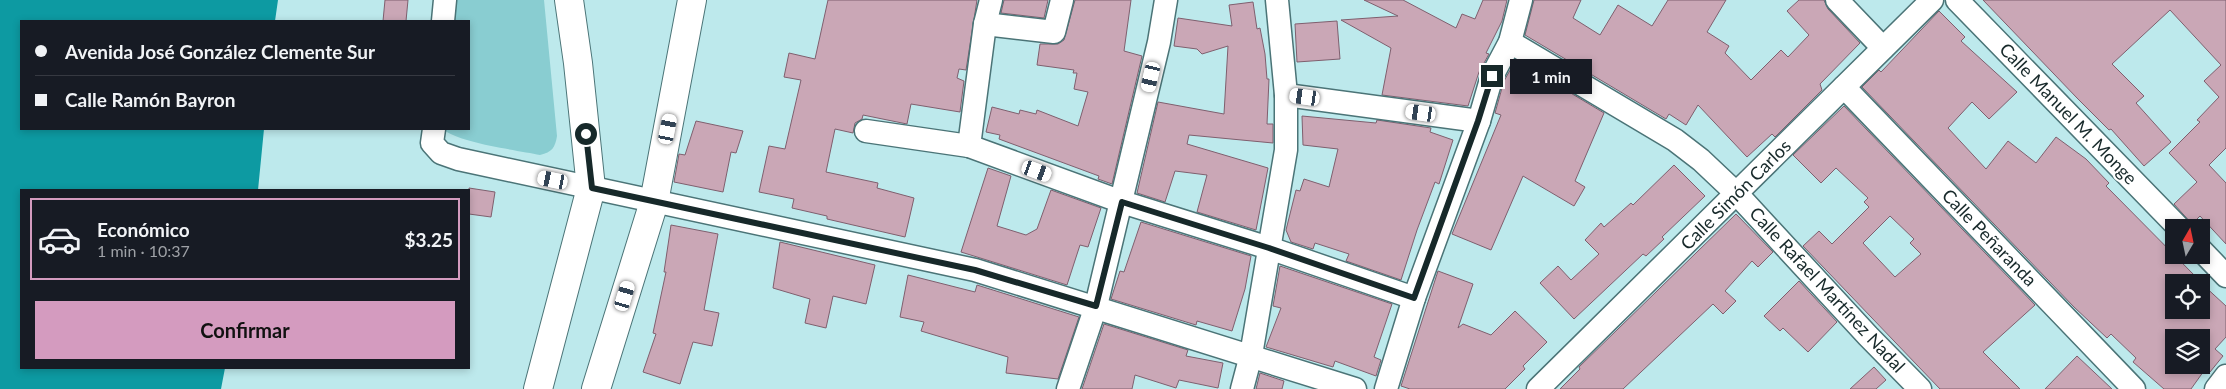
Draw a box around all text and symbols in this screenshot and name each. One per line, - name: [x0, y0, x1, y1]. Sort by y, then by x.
- street label: Calle Manuel M. Monge: [1995, 38, 2142, 189]
- text: Avenida José González Clemente Sur: [65, 40, 375, 63]
- callout: 1 min: [1510, 58, 1592, 94]
- car: [1140, 61, 1161, 93]
- route end: [1481, 65, 1503, 87]
- text: 1 min: [1531, 67, 1571, 86]
- car: [1289, 87, 1320, 107]
- text: Calle Ramón Bayron: [65, 88, 235, 111]
- car: [1405, 103, 1436, 123]
- car: [657, 113, 678, 145]
- route start: [575, 123, 597, 145]
- street label: Calle Simón Carlos: [1676, 134, 1795, 254]
- car: [1020, 159, 1053, 183]
- car: [536, 170, 569, 190]
- street label: Calle Peñaranda: [1938, 184, 2042, 291]
- street label: Calle Rafael Martínez Nadal: [1745, 202, 1910, 377]
- icon: car: [37, 217, 82, 262]
- text: Económico: [97, 218, 190, 241]
- north arrow: [2165, 219, 2210, 264]
- map controls: [2165, 219, 2210, 374]
- text: $3.25: [404, 228, 453, 251]
- text: 1 min · 10:37: [97, 241, 190, 260]
- button: locate: [2165, 274, 2210, 319]
- car: [613, 279, 636, 313]
- button: Confirmar: [35, 301, 455, 359]
- button: layers: [2165, 329, 2210, 374]

